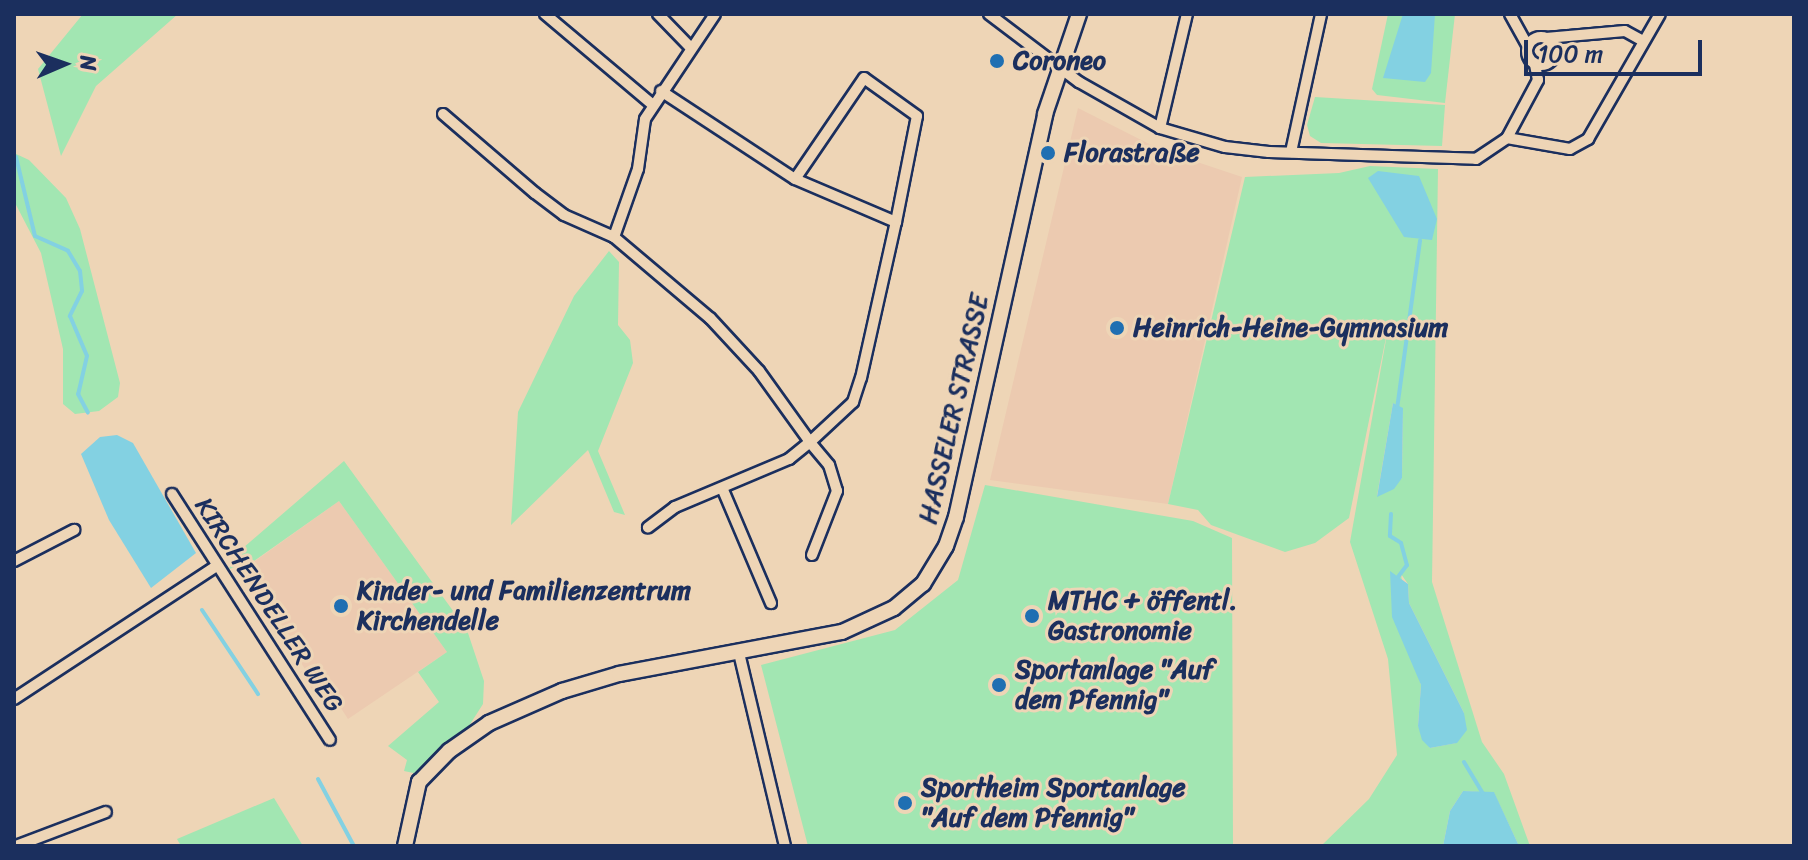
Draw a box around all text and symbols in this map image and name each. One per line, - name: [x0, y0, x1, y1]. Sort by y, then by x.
- north arrow: [24, 24, 104, 104]
- scale bar: [1528, 24, 1706, 74]
- text: 100 m: [1538, 33, 1603, 75]
- place label: Coroneo: [1013, 45, 1106, 77]
- marker: Coroneo: [988, 52, 1006, 70]
- text: N: [69, 55, 108, 71]
- place label: Florastraße: [1064, 137, 1200, 169]
- marker: Florastraße: [1039, 144, 1057, 162]
- street label: HASSELER STRASSE: [912, 289, 996, 529]
- place label: Heinrich-Heine-Gymnasium: [1133, 312, 1448, 344]
- marker: Heinrich-Heine-Gymnasium: [1108, 319, 1126, 337]
- street label: KIRCHENDELLER WEG: [188, 492, 350, 718]
- place label: Kinder- und Familienzentrum Kirchendelle: [357, 575, 690, 636]
- place label: MTHC + öffentl. Gastronomie: [1048, 585, 1237, 646]
- marker: Kinder- und Familienzentrum Kirchendelle: [332, 597, 350, 615]
- marker: MTHC + öffentl. Gastronomie: [1023, 607, 1041, 625]
- place label: Sportanlage "Auf dem Pfennig": [1015, 654, 1213, 716]
- marker: Sportanlage "Auf dem Pfennig": [990, 676, 1008, 694]
- place label: Sportheim Sportanlage "Auf dem Pfennig": [921, 772, 1185, 834]
- marker: Sportheim Sportanlage "Auf dem Pfennig": [896, 794, 914, 812]

